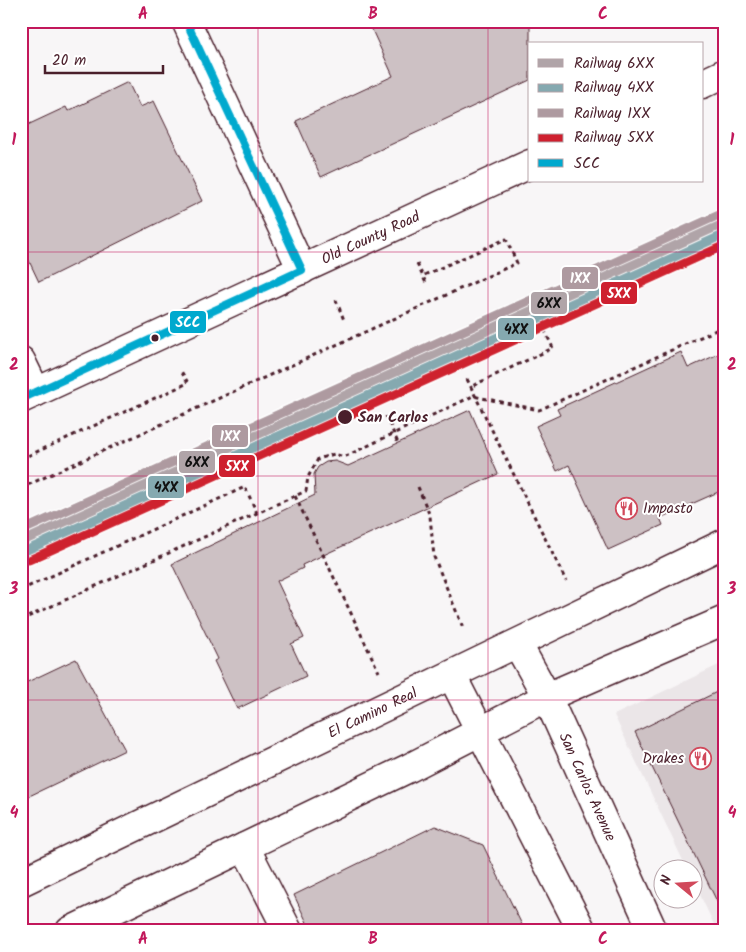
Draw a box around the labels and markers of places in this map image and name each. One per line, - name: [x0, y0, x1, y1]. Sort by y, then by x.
- unlabelled marker: [150, 333, 160, 343]
- place label: San Carlos: [358, 406, 428, 430]
- marker: San Carlos: [336, 408, 354, 426]
- restaurant icon: Impasto: [615, 496, 639, 520]
- place label: Impasto: [643, 497, 693, 521]
- restaurant icon: Drakes: [688, 746, 712, 770]
- place label: Drakes: [642, 747, 685, 771]

